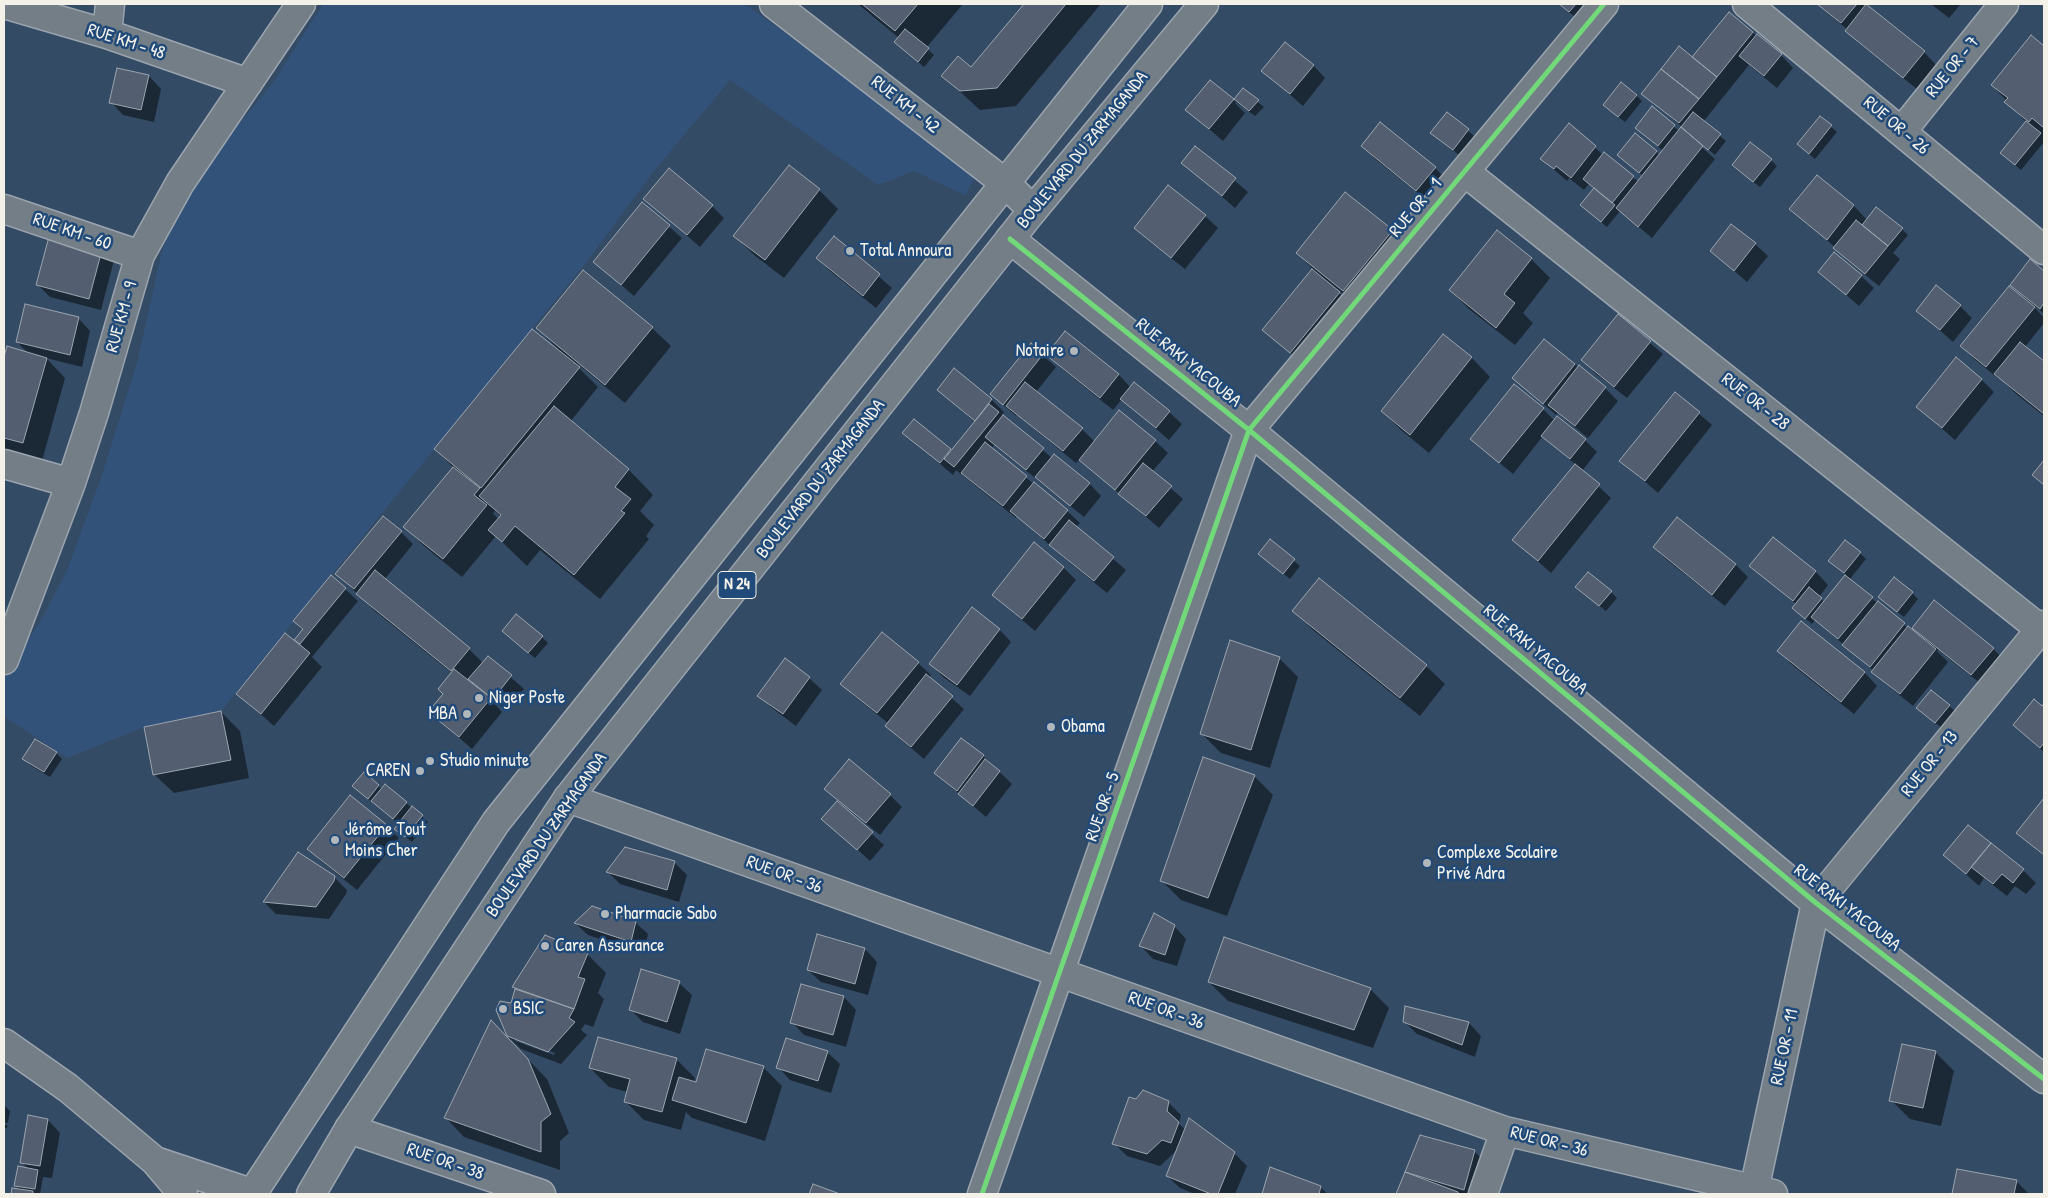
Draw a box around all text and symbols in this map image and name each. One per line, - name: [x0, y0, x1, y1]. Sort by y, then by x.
- street label: RUE KM - 48: [84, 19, 168, 65]
- street label: RUE OR - 7: [1922, 32, 1984, 102]
- street label: BOULEVARD DU ZARMAGANDA: [1013, 67, 1153, 233]
- street label: RUE KM - 42: [866, 72, 944, 138]
- street label: RUE OR - 26: [1859, 92, 1933, 160]
- street label: RUE OR - 1: [1385, 174, 1447, 242]
- street label: RUE KM - 60: [30, 209, 114, 255]
- place label: Total Annoura: [860, 240, 951, 262]
- marker: Total Annoura: [844, 245, 856, 257]
- street label: RUE KM - 9: [102, 279, 142, 355]
- street label: RUE RAKI YACOUBA: [1131, 314, 1245, 412]
- place label: Notaire: [1016, 340, 1064, 362]
- marker: Notaire: [1068, 345, 1080, 357]
- street label: RUE OR - 28: [1717, 369, 1793, 435]
- street label: BOULEVARD DU ZARMAGANDA: [752, 395, 890, 563]
- road number: N 24: [718, 572, 756, 598]
- street label: RUE RAKI YACOUBA: [1479, 600, 1591, 700]
- place label: Niger Poste: [489, 687, 565, 709]
- marker: Niger Poste: [473, 692, 485, 704]
- place label: MBA: [428, 703, 457, 725]
- marker: MBA: [461, 708, 473, 720]
- place label: Obama: [1061, 716, 1105, 738]
- marker: Obama: [1045, 721, 1057, 733]
- street label: RUE OR - 13: [1897, 727, 1963, 801]
- street label: BOULEVARD DU ZARMAGANDA: [482, 749, 612, 921]
- place label: Studio minute: [440, 750, 529, 772]
- marker: Studio minute: [424, 755, 436, 767]
- place label: CAREN: [366, 760, 410, 782]
- marker: CAREN: [414, 765, 426, 777]
- street label: RUE OR - 5: [1081, 770, 1125, 844]
- place label: Jérôme Tout Moins Cher: [345, 819, 426, 862]
- marker: Jérôme Tout Moins Cher: [329, 834, 341, 846]
- place label: Complexe Scolaire Privé Adra: [1437, 842, 1558, 884]
- street label: RUE OR - 36: [743, 851, 825, 899]
- marker: Complexe Scolaire Privé Adra: [1421, 857, 1433, 869]
- street label: RUE RAKI YACOUBA: [1789, 860, 1905, 956]
- place label: Pharmacie Sabo: [615, 903, 717, 925]
- marker: Pharmacie Sabo: [599, 908, 611, 920]
- place label: Caren Assurance: [555, 935, 664, 957]
- marker: Caren Assurance: [539, 940, 551, 952]
- street label: RUE OR - 36: [1125, 987, 1207, 1035]
- place label: BSIC: [513, 998, 544, 1020]
- marker: BSIC: [497, 1003, 509, 1015]
- street label: RUE OR - 11: [1766, 1007, 1804, 1087]
- street label: RUE OR - 36: [1508, 1122, 1590, 1162]
- street label: RUE OR - 38: [404, 1139, 486, 1185]

